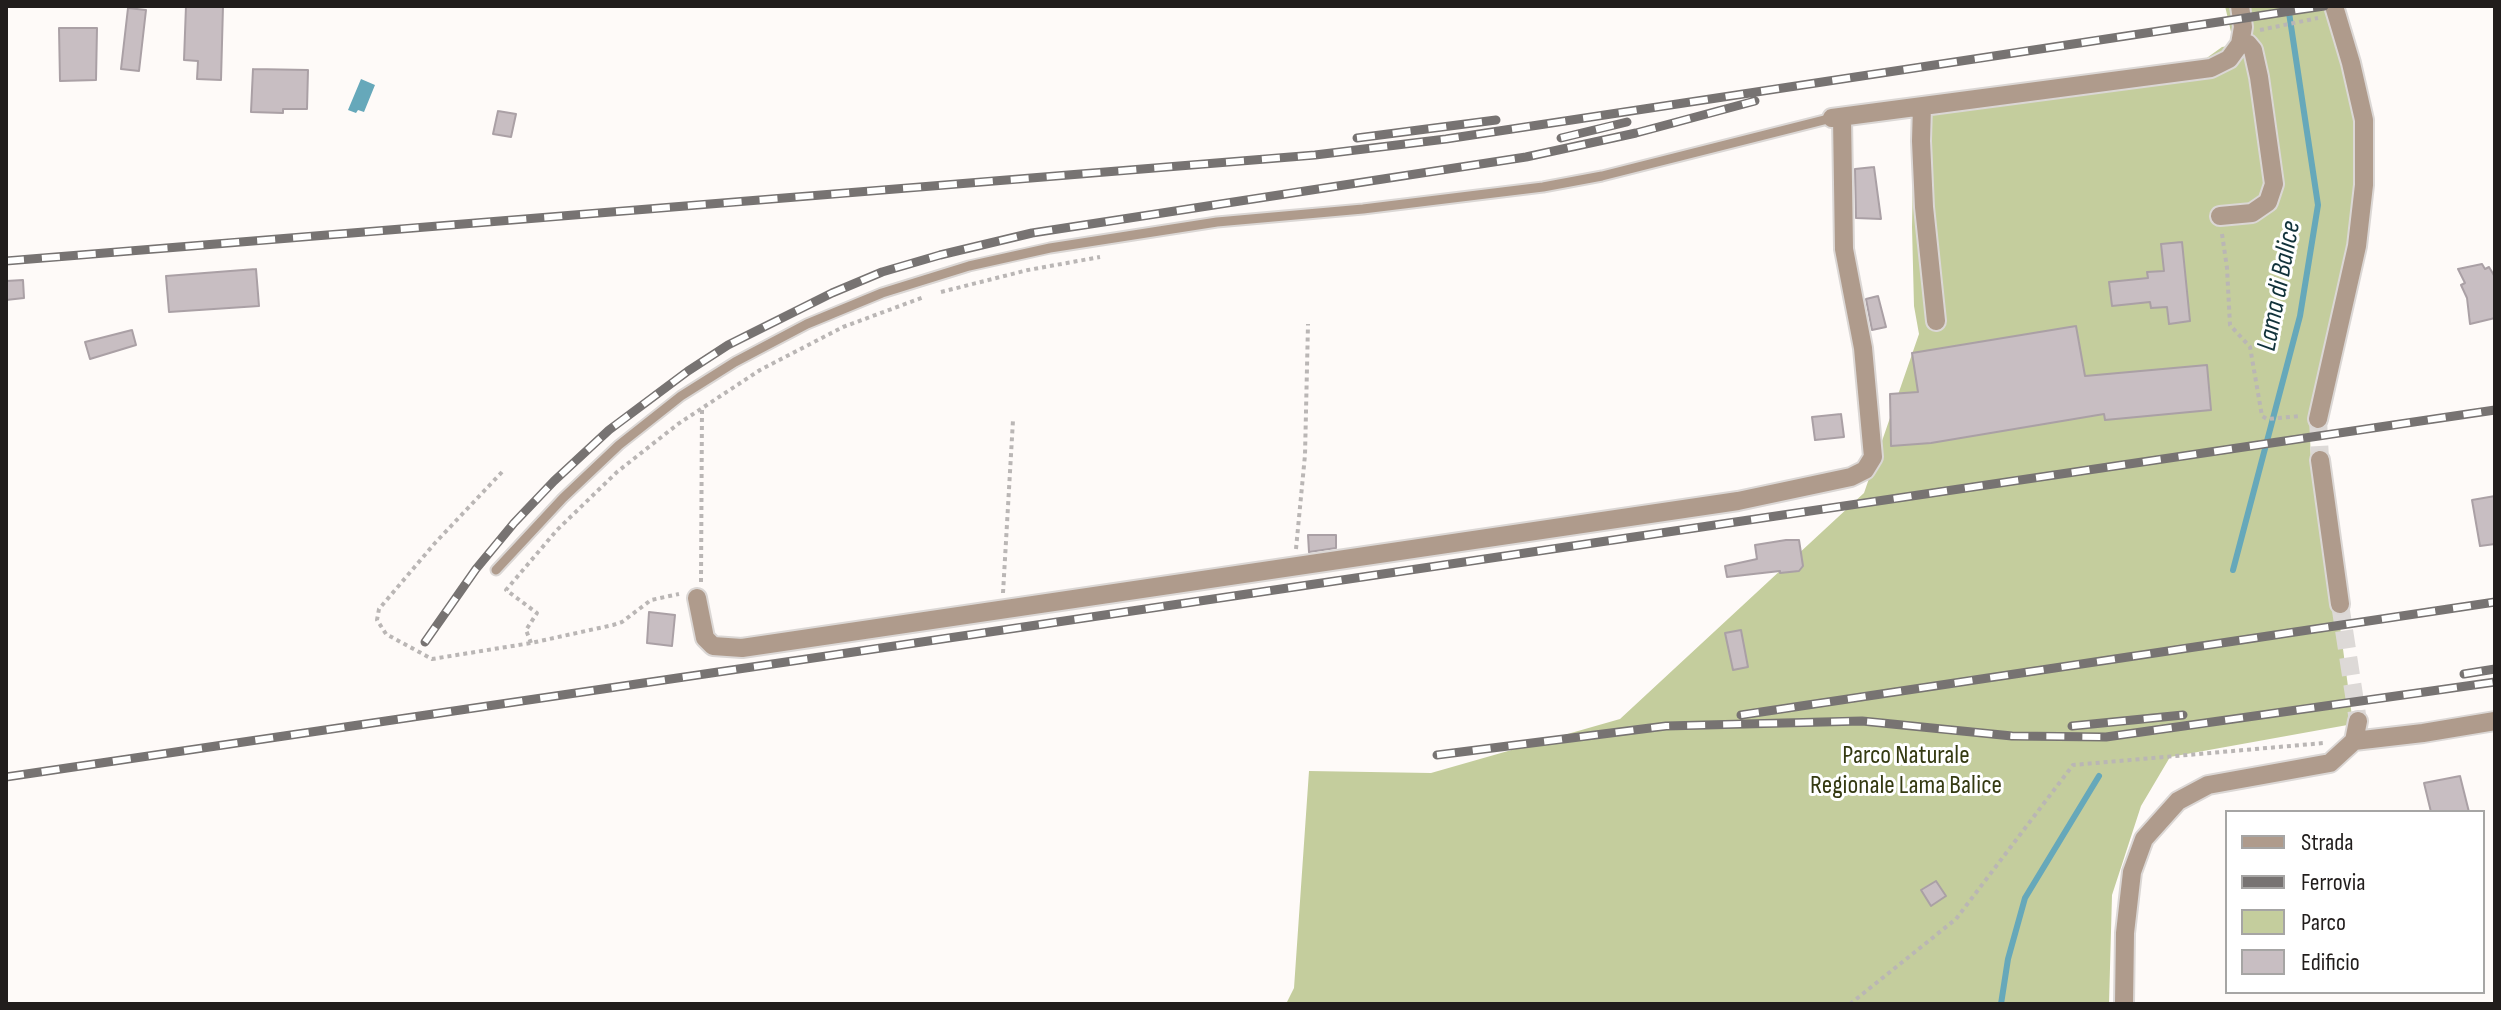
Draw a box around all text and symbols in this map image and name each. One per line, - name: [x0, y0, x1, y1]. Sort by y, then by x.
- water label: Lama di Balice: [2251, 218, 2309, 354]
- park label: Parco Naturale Regionale Lama Balice: [1810, 740, 2002, 802]
- legend: [2225, 810, 2485, 994]
- text: Strada: [2301, 828, 2354, 857]
- text: Ferrovia: [2301, 868, 2366, 897]
- text: Parco: [2301, 908, 2346, 937]
- text: Edificio: [2301, 948, 2360, 977]

